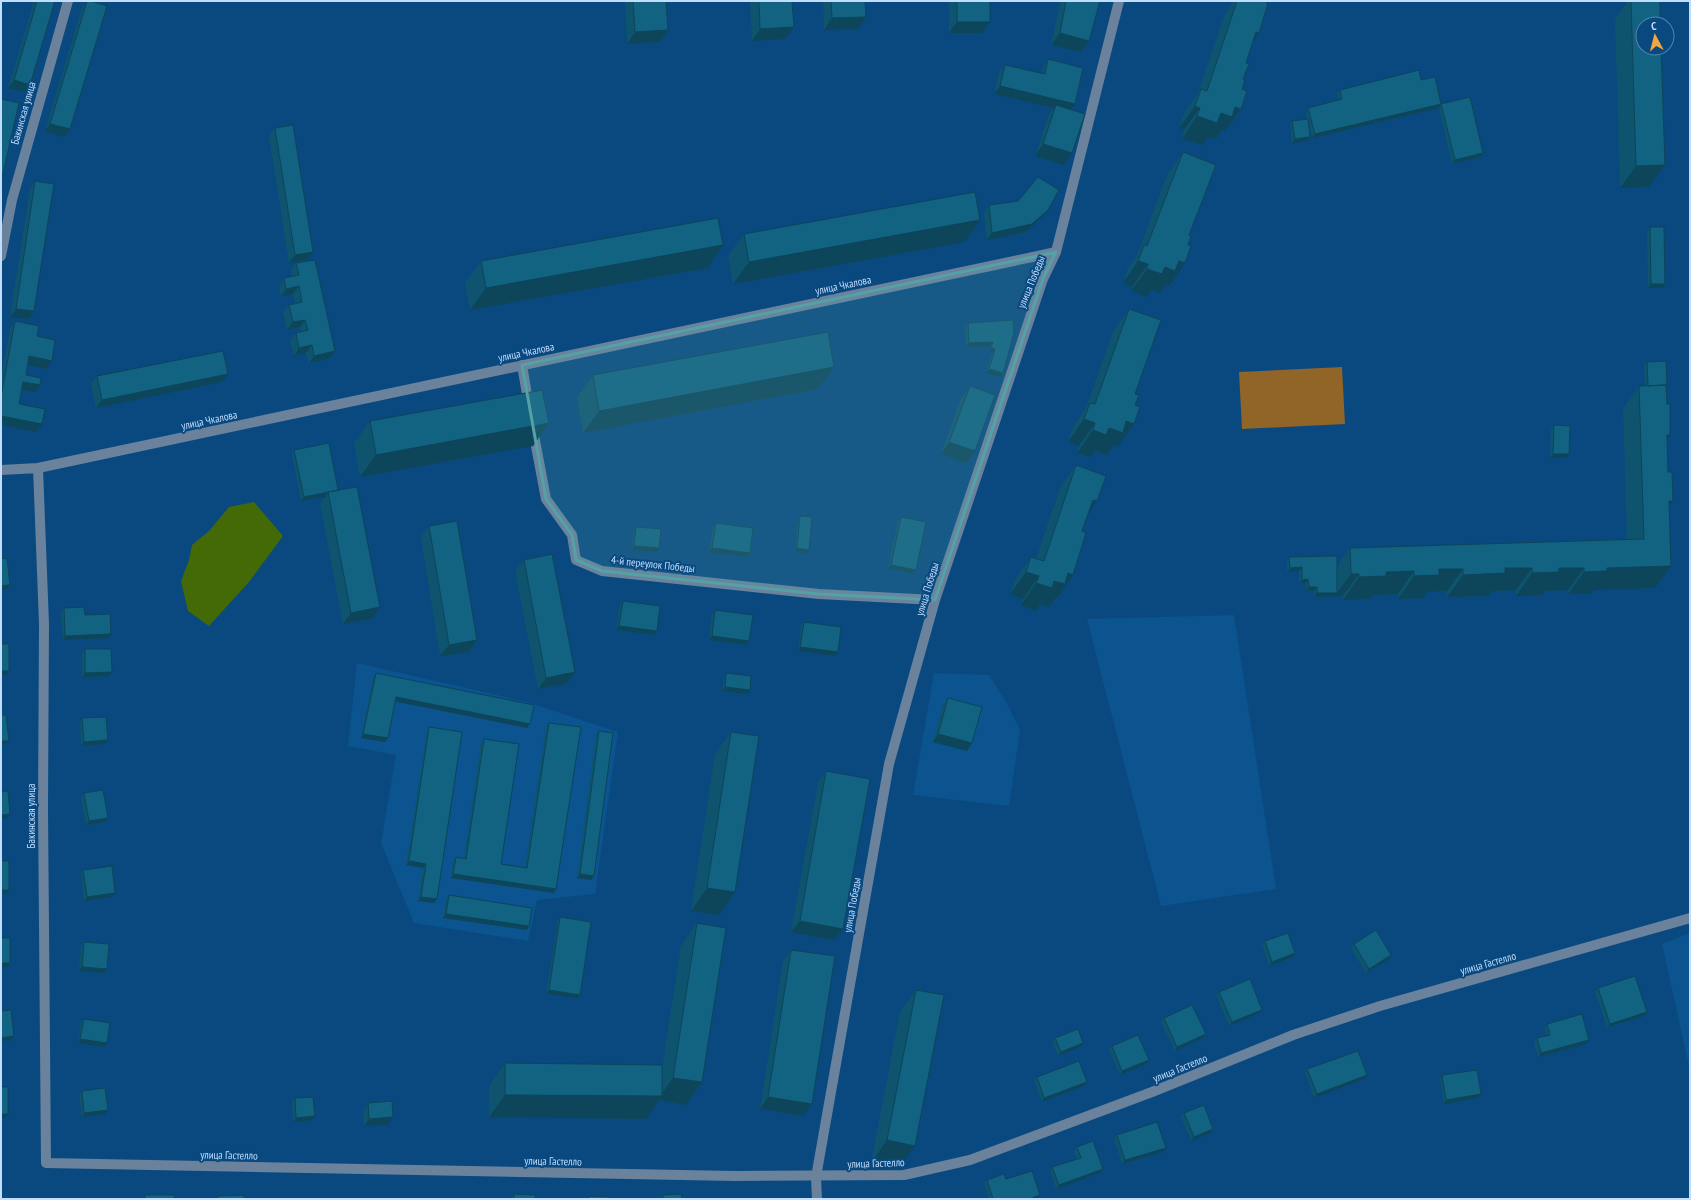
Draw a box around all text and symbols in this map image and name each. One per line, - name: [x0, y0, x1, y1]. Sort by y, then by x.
- north arrow: [1635, 16, 1675, 56]
- text: С: [1650, 19, 1657, 33]
- street label: Бакинская улица: [7, 80, 39, 146]
- street label: улица Победы: [1014, 254, 1048, 310]
- street label: улица Чкалова: [814, 272, 872, 298]
- street label: улица Чкалова: [497, 339, 555, 365]
- street label: улица Чкалова: [180, 407, 238, 433]
- street label: 4-й переулок Победы: [611, 553, 696, 575]
- street label: улица Победы: [912, 560, 942, 617]
- street label: Бакинская улица: [24, 784, 38, 848]
- street label: улица Победы: [840, 876, 864, 933]
- street label: улица Гастелло: [1458, 948, 1518, 978]
- street label: улица Гастелло: [1151, 1051, 1210, 1085]
- street label: улица Гастелло: [200, 1147, 258, 1163]
- street label: улица Гастелло: [524, 1153, 582, 1169]
- street label: улица Гастелло: [847, 1155, 905, 1171]

